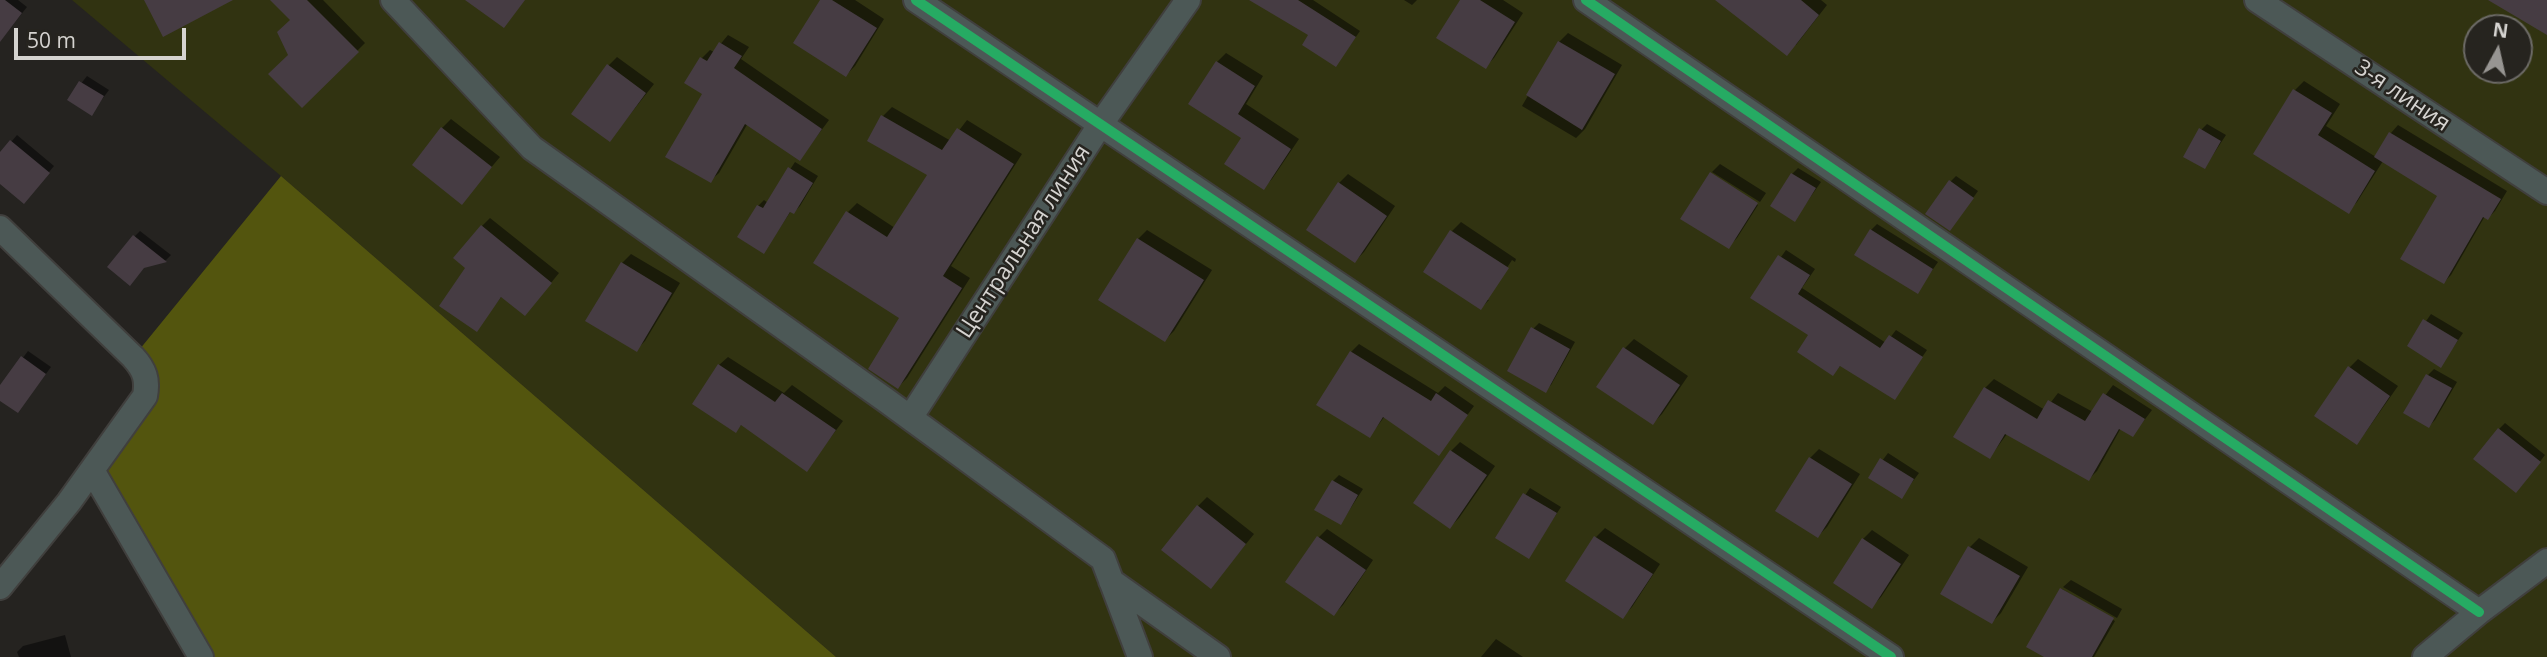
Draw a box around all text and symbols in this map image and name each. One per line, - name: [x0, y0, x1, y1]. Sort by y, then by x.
- scale bar: [18, 14, 189, 58]
- north arrow: [2463, 14, 2533, 84]
- text: N: [2491, 16, 2510, 44]
- text: 50 m: [27, 26, 76, 54]
- street label: 3-я линия: [2349, 54, 2455, 138]
- street label: Центральная линия: [951, 140, 1097, 344]

